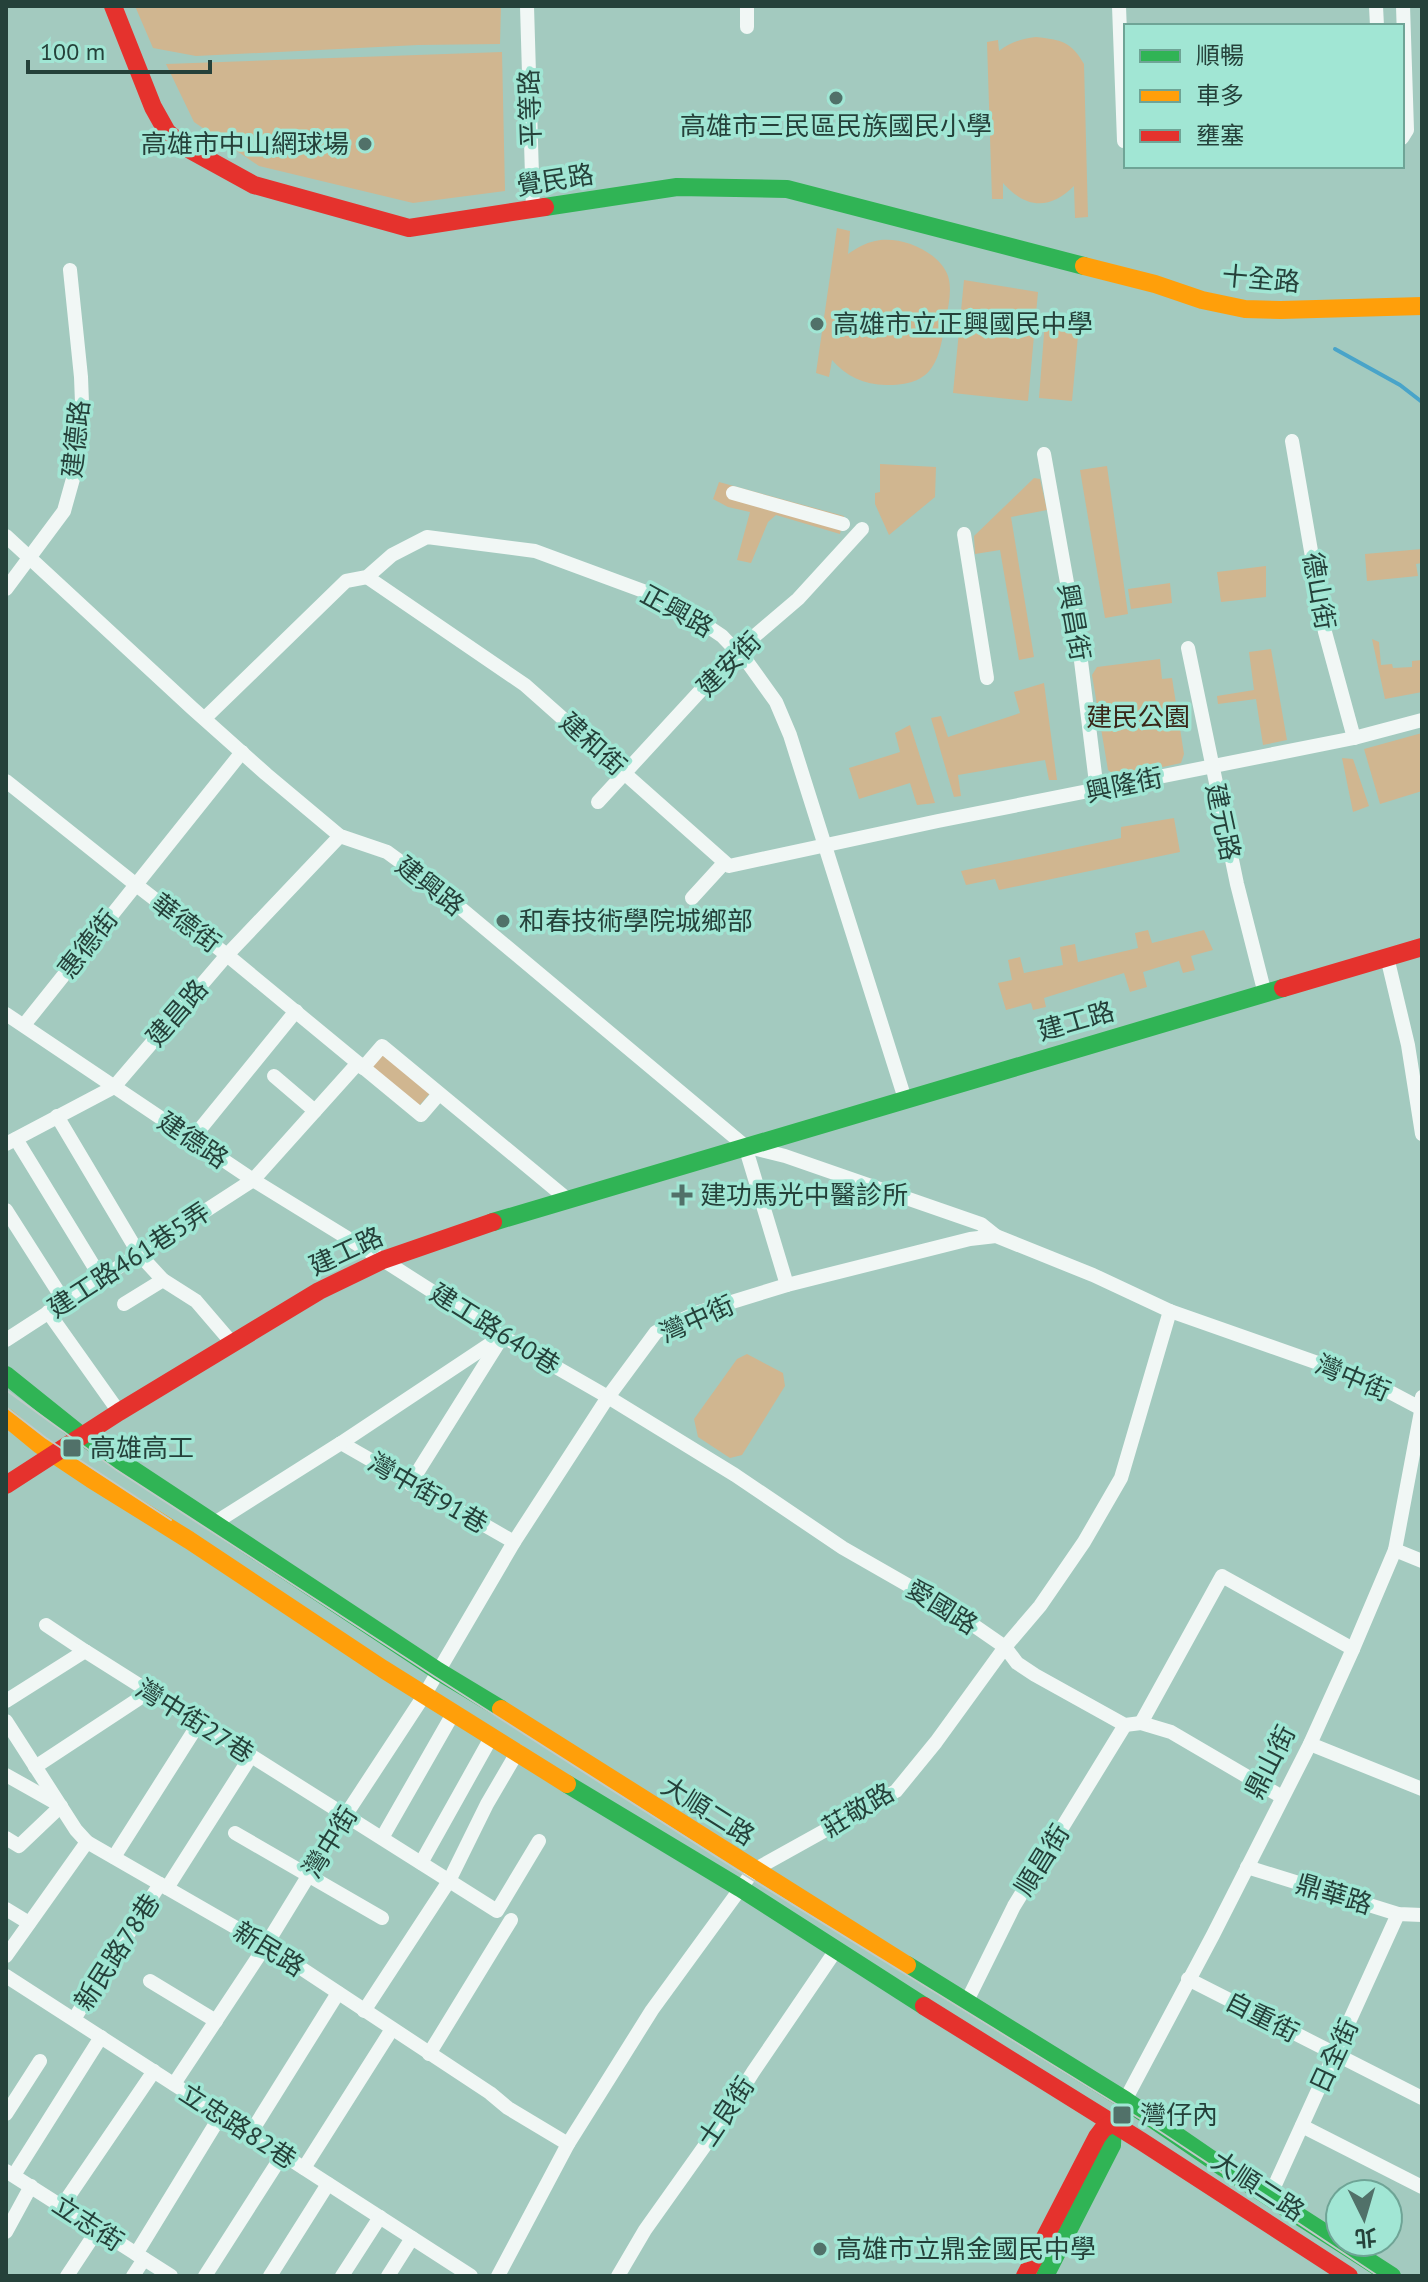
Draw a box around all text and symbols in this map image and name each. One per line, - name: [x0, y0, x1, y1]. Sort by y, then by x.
- scale bar: [28, 24, 210, 74]
- legend: [1124, 24, 1404, 168]
- text: 100 m: [40, 36, 105, 67]
- text: 順暢: [1196, 40, 1244, 71]
- street label: 平等路: [512, 68, 547, 148]
- text: 車多: [1196, 80, 1244, 111]
- marker: 高雄市三民區民族國民小學: [827, 89, 845, 107]
- place label: 高雄市三民區民族國民小學: [680, 109, 992, 142]
- text: 壅塞: [1196, 120, 1244, 151]
- place label: 高雄市中山網球場: [141, 127, 349, 160]
- marker: 高雄市中山網球場: [356, 135, 374, 153]
- street label: 覺民路: [514, 157, 596, 202]
- street label: 十全路: [1221, 259, 1301, 298]
- place label: 高雄市立正興國民中學: [833, 307, 1093, 340]
- marker: 高雄市立正興國民中學: [808, 315, 826, 333]
- street label: 建德路: [55, 398, 96, 479]
- street label: 德山街: [1296, 550, 1343, 632]
- street label: 正興路: [635, 577, 719, 644]
- street label: 興昌街: [1051, 581, 1098, 663]
- street label: 建安街: [689, 624, 768, 703]
- park label: 建民公園: [1086, 700, 1190, 733]
- street label: 建和街: [553, 705, 633, 782]
- street label: 興隆街: [1082, 760, 1165, 809]
- street label: 建元路: [1199, 780, 1248, 863]
- street label: 建興路: [389, 849, 471, 923]
- street label: 華德街: [145, 886, 227, 959]
- street label: 惠德街: [51, 903, 125, 985]
- place label: 和春技術學院城鄉部: [519, 904, 753, 937]
- marker: 和春技術學院城鄉部: [494, 912, 512, 930]
- street label: 建昌路: [139, 972, 215, 1053]
- street label: 建工路: [1034, 994, 1118, 1047]
- street label: 建德路: [152, 1104, 235, 1175]
- place label: 建功馬光中醫診所: [700, 1178, 908, 1211]
- marker: 建功馬光中醫診所: [671, 1184, 693, 1206]
- street label: 建工路461巷5弄: [41, 1195, 216, 1324]
- street label: 建工路: [303, 1219, 388, 1282]
- street label: 建工路640巷: [424, 1276, 566, 1381]
- street label: 灣中街: [654, 1288, 739, 1349]
- street label: 灣中街: [1311, 1347, 1396, 1408]
- place label: 高雄高工: [90, 1431, 194, 1464]
- marker: 高雄高工: [61, 1437, 83, 1459]
- street label: 灣中街91巷: [363, 1445, 494, 1540]
- street label: 愛國路: [900, 1572, 984, 1641]
- street label: 灣中街27巷: [130, 1672, 260, 1770]
- street label: 鼎山街: [1237, 1720, 1302, 1804]
- street label: 大順二路: [655, 1769, 761, 1852]
- street label: 莊敬路: [816, 1775, 900, 1844]
- street label: 灣中街: [295, 1800, 364, 1884]
- street label: 順昌街: [1007, 1818, 1076, 1902]
- street label: 鼎華路: [1292, 1866, 1376, 1921]
- street label: 新民路78巷: [67, 1887, 166, 2016]
- street label: 新民路: [227, 1914, 311, 1983]
- street label: 自重街: [1220, 1984, 1304, 2049]
- street label: 日全街: [1302, 2013, 1365, 2098]
- street label: 士良街: [690, 2070, 761, 2153]
- street label: 立忠路82巷: [174, 2076, 303, 2175]
- place label: 灣仔內: [1140, 2098, 1218, 2131]
- marker: 灣仔內: [1111, 2104, 1133, 2126]
- street label: 大順二路: [1206, 2143, 1311, 2228]
- north arrow: [1324, 2178, 1404, 2258]
- street label: 立志街: [47, 2187, 130, 2258]
- text: 北: [1354, 2223, 1378, 2253]
- place label: 高雄市立鼎金國民中學: [836, 2232, 1096, 2265]
- marker: 高雄市立鼎金國民中學: [811, 2240, 829, 2258]

